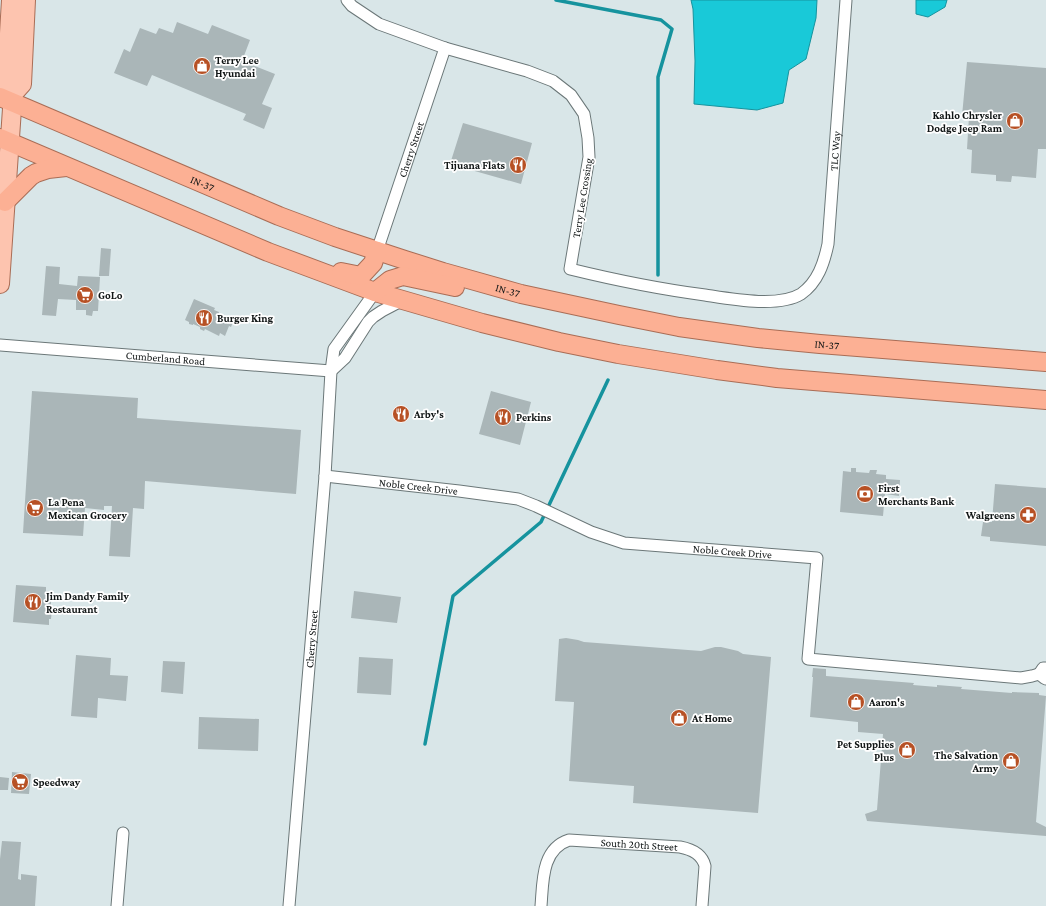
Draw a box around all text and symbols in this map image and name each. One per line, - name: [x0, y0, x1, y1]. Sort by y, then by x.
- place label: Terry Lee Hyundai: [215, 54, 259, 79]
- shop icon: Terry Lee Hyundai: [192, 56, 212, 76]
- place label: Kahlo Chrysler Dodge Jeep Ram: [927, 109, 1003, 134]
- shop icon: Kahlo Chrysler Dodge Jeep Ram: [1005, 111, 1025, 131]
- street label: Cherry Street: [396, 120, 426, 179]
- street label: TLC Way: [827, 130, 843, 171]
- restaurant icon: Tijuana Flats: [508, 155, 528, 175]
- street label: Terry Lee Crossing: [570, 156, 595, 239]
- place label: Tijuana Flats: [444, 159, 506, 172]
- street label: IN-37: [189, 173, 216, 194]
- street label: IN-37: [494, 281, 521, 299]
- supermarket icon: GoLo: [75, 285, 95, 305]
- place label: GoLo: [98, 289, 123, 301]
- restaurant icon: Burger King: [194, 308, 214, 328]
- place label: Burger King: [217, 312, 274, 324]
- street label: IN-37: [814, 337, 840, 352]
- street label: Cumberland Road: [125, 349, 206, 367]
- restaurant icon: Arby's: [391, 404, 411, 424]
- restaurant icon: Perkins: [493, 407, 513, 427]
- place label: Arby's: [413, 408, 444, 420]
- place label: Perkins: [516, 411, 552, 423]
- street label: Noble Creek Drive: [378, 476, 459, 497]
- place label: First Merchants Bank: [878, 482, 955, 507]
- bank icon: First Merchants Bank: [855, 484, 875, 504]
- place label: La Pena Mexican Grocery: [48, 496, 127, 521]
- supermarket icon: La Pena Mexican Grocery: [25, 498, 45, 518]
- pharmacy icon: Walgreens: [1018, 505, 1038, 525]
- place label: Walgreens: [965, 509, 1016, 521]
- street label: Noble Creek Drive: [692, 542, 772, 560]
- place label: Jim Dandy Family Restaurant: [45, 590, 130, 615]
- restaurant icon: Jim Dandy Family Restaurant: [23, 592, 43, 612]
- street label: Cherry Street: [303, 609, 320, 668]
- shop icon: Aaron's: [846, 692, 866, 712]
- place label: Aaron's: [868, 696, 905, 708]
- shop icon: At Home: [669, 708, 689, 728]
- place label: At Home: [691, 712, 732, 724]
- place label: Pet Supplies Plus: [837, 738, 895, 763]
- shop icon: Pet Supplies Plus: [897, 740, 917, 760]
- place label: The Salvation Army: [934, 749, 999, 774]
- shop icon: The Salvation Army: [1001, 751, 1021, 771]
- supermarket icon: Speedway: [10, 772, 30, 792]
- place label: Speedway: [33, 776, 81, 788]
- street label: South 20th Street: [600, 836, 678, 853]

